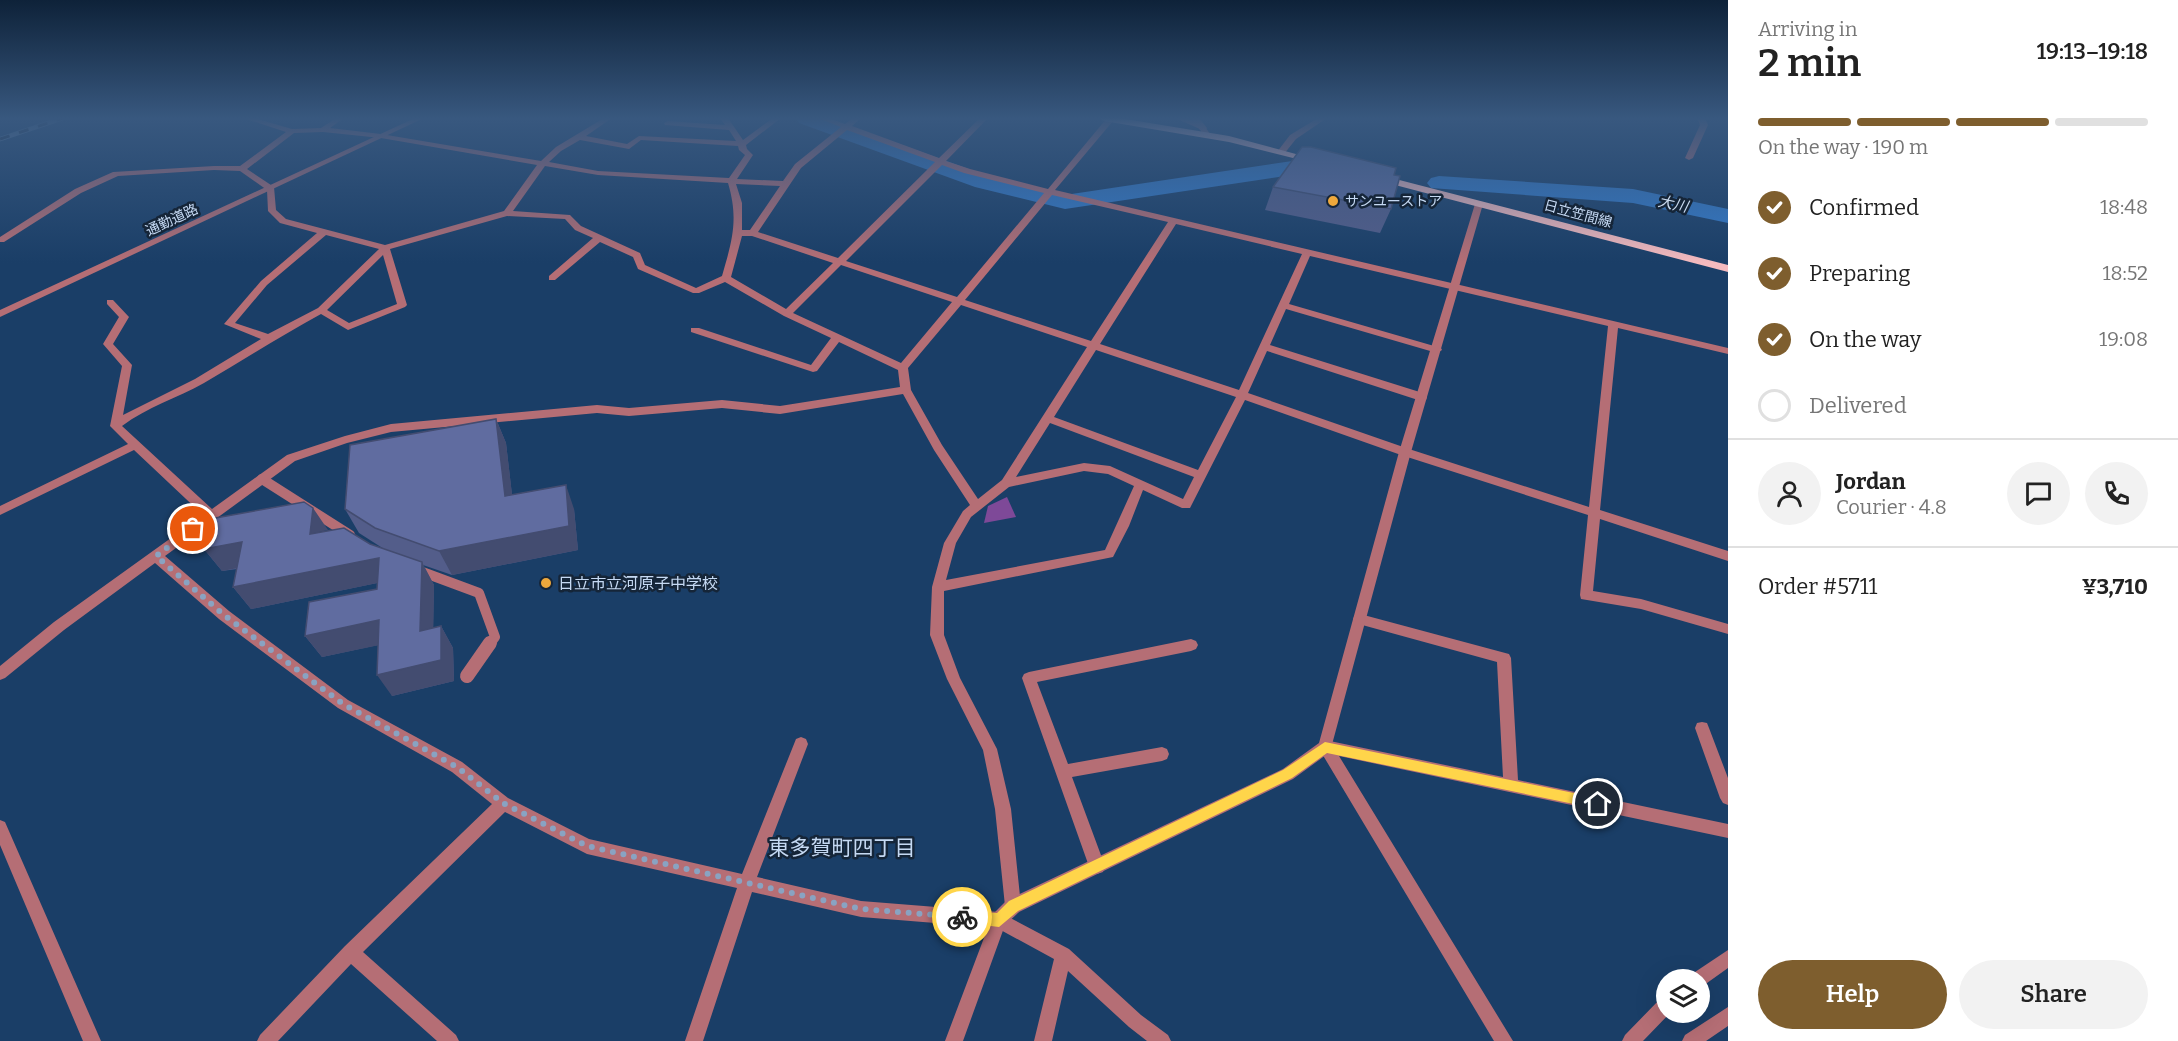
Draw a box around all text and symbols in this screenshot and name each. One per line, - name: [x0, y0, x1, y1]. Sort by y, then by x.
- text: Arriving in: [1758, 17, 1857, 41]
- text: 19:13–19:18: [2037, 38, 2148, 65]
- text: 2 min: [1758, 40, 1861, 86]
- text: On the way · 190 m: [1758, 135, 1928, 159]
- icon: check: [1758, 191, 1791, 224]
- water label: 大川: [1656, 192, 1691, 216]
- place label: サンユーストア: [1345, 193, 1442, 210]
- marker: サンユーストア: [1326, 194, 1340, 208]
- text: Confirmed: [1809, 194, 1919, 221]
- text: 18:48: [2100, 195, 2148, 219]
- street label: 日立笠間線: [1542, 197, 1614, 231]
- street label: 通勤道路: [143, 200, 201, 240]
- icon: check: [1758, 257, 1791, 290]
- text: Preparing: [1809, 260, 1911, 287]
- text: 18:52: [2102, 261, 2148, 285]
- icon: check: [1758, 323, 1791, 356]
- text: On the way: [1809, 326, 1921, 353]
- text: 19:08: [2099, 327, 2148, 351]
- text: Delivered: [1809, 392, 1907, 419]
- button: person: [1758, 462, 1821, 525]
- button: chat: [2007, 462, 2070, 525]
- button: phone: [2085, 462, 2148, 525]
- text: Jordan: [1836, 468, 1906, 495]
- text: Courier · 4.8: [1836, 495, 1947, 519]
- pin: [167, 503, 218, 554]
- icon: bag: [176, 512, 209, 545]
- text: Order #5711: [1758, 573, 1878, 600]
- text: ¥3,710: [2082, 573, 2148, 600]
- place label: 日立市立河原子中学校: [558, 574, 718, 593]
- marker: 日立市立河原子中学校: [539, 576, 553, 590]
- pin: [1572, 778, 1623, 829]
- icon: home: [1581, 787, 1614, 820]
- district label: 東多賀町四丁目: [769, 835, 916, 861]
- courier: [932, 887, 992, 947]
- icon: bike: [946, 901, 979, 934]
- button: Help: [1758, 960, 1947, 1029]
- button: Share: [1959, 960, 2148, 1029]
- map controls: [1656, 969, 1710, 1023]
- button: layers: [1656, 969, 1710, 1023]

